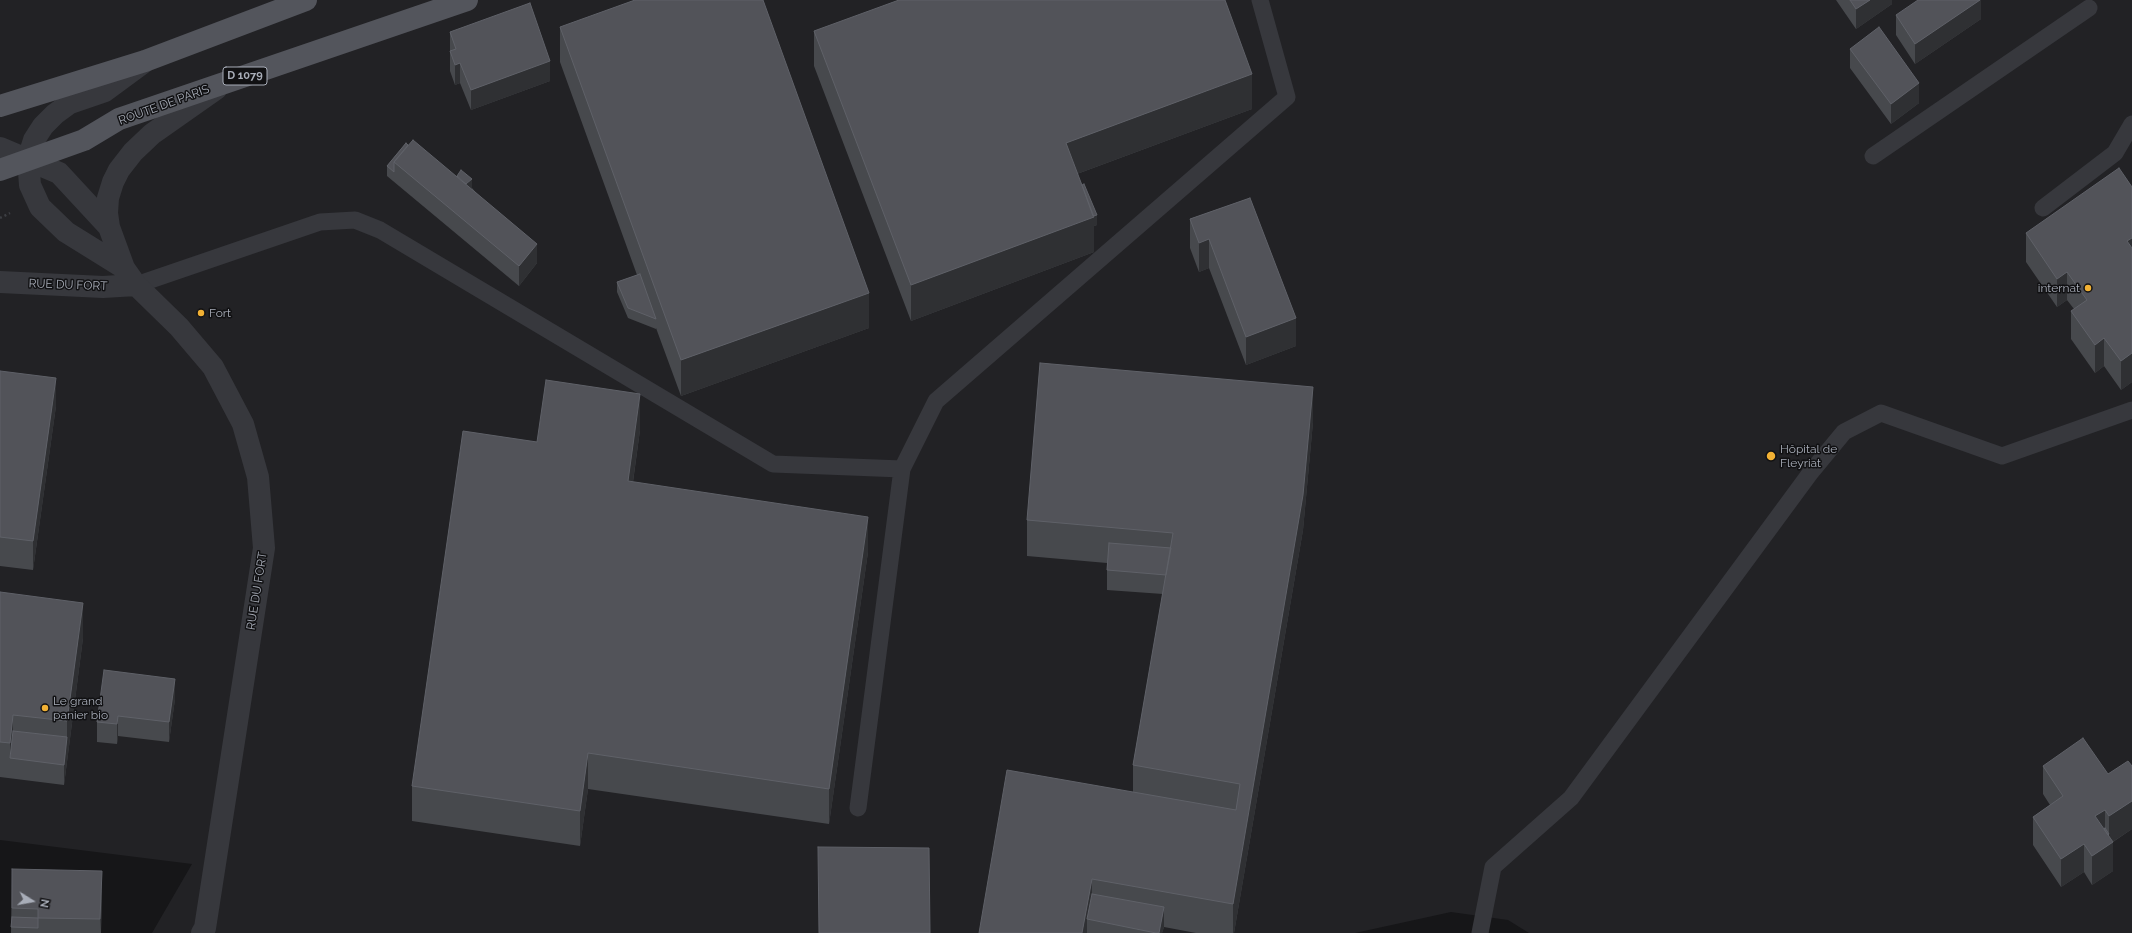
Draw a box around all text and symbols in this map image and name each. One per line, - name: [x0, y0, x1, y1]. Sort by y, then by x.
- road number: D 1079: [223, 67, 267, 85]
- street label: ROUTE DE PARIS: [117, 82, 211, 128]
- street label: RUE DU FORT: [28, 276, 108, 294]
- place label: internat: [2038, 281, 2080, 295]
- marker: internat: [2083, 283, 2093, 293]
- place label: Fort: [209, 306, 231, 320]
- marker: Fort: [196, 308, 206, 318]
- place label: Hôpital de Fleyriat: [1780, 442, 1837, 470]
- marker: Hôpital de Fleyriat: [1765, 450, 1777, 462]
- street label: RUE DU FORT: [244, 551, 270, 631]
- place label: Le grand panier bio: [53, 694, 108, 722]
- marker: Le grand panier bio: [40, 703, 50, 713]
- north arrow: [12, 881, 52, 921]
- text: N: [37, 898, 51, 909]

